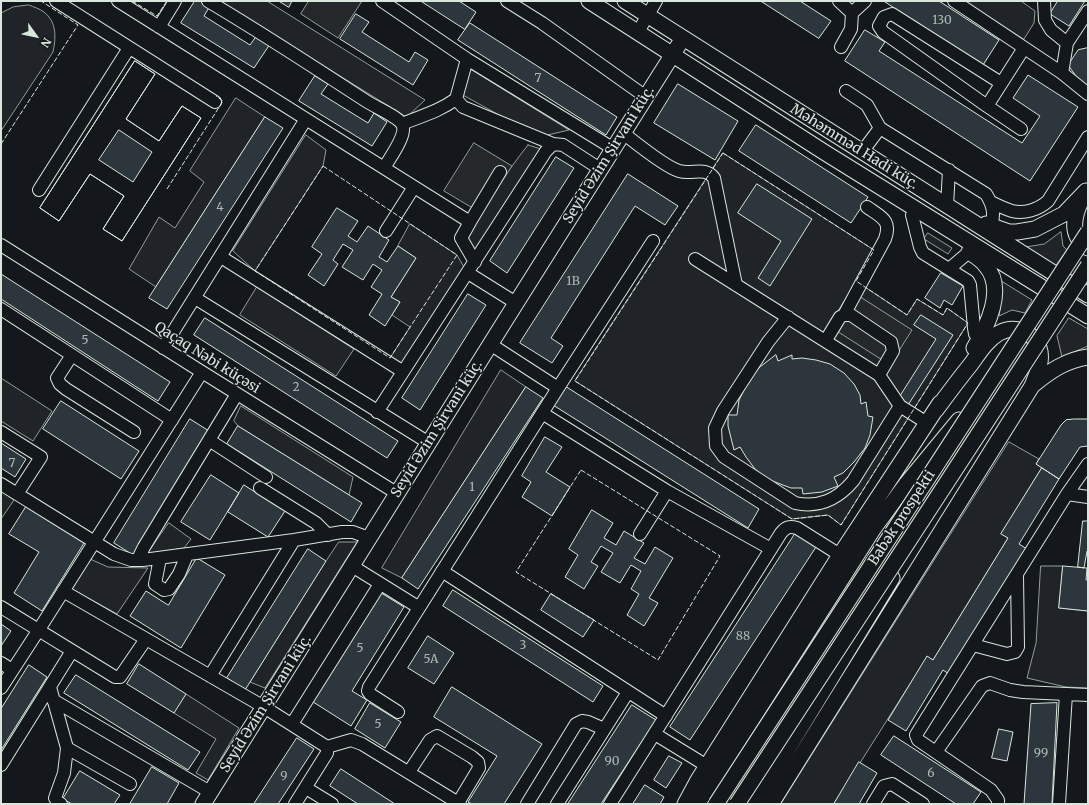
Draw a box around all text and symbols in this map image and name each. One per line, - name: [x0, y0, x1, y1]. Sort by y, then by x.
- house number: 130: [932, 14, 952, 28]
- north arrow: [16, 16, 56, 56]
- text: N: [38, 35, 54, 50]
- house number: 7: [535, 72, 541, 86]
- street label: Seyid Əzim Şirvani küç.: [560, 83, 658, 227]
- street label: Məhəmməd Hadi küç.: [787, 101, 921, 193]
- house number: 4: [216, 201, 224, 215]
- house number: 1B: [566, 275, 580, 289]
- street label: Qaçaq Nəbi küçəsi: [151, 319, 263, 397]
- house number: 5: [81, 334, 89, 348]
- street label: Seyid Əzim Şirvani küç.: [388, 357, 486, 501]
- house number: 2: [292, 381, 300, 395]
- house number: 7: [9, 457, 15, 471]
- street label: Babək prospekti: [865, 467, 939, 569]
- house number: 1: [469, 481, 475, 495]
- house number: 88: [736, 630, 750, 644]
- street label: Seyid Əzim Şirvani küç.: [217, 632, 315, 776]
- house number: 3: [520, 639, 526, 653]
- house number: 5: [356, 642, 364, 656]
- house number: 5A: [423, 653, 439, 667]
- house number: 5: [374, 718, 382, 732]
- house number: 99: [1034, 747, 1048, 761]
- house number: 90: [604, 755, 620, 769]
- house number: 6: [927, 767, 935, 781]
- house number: 9: [280, 770, 288, 784]

